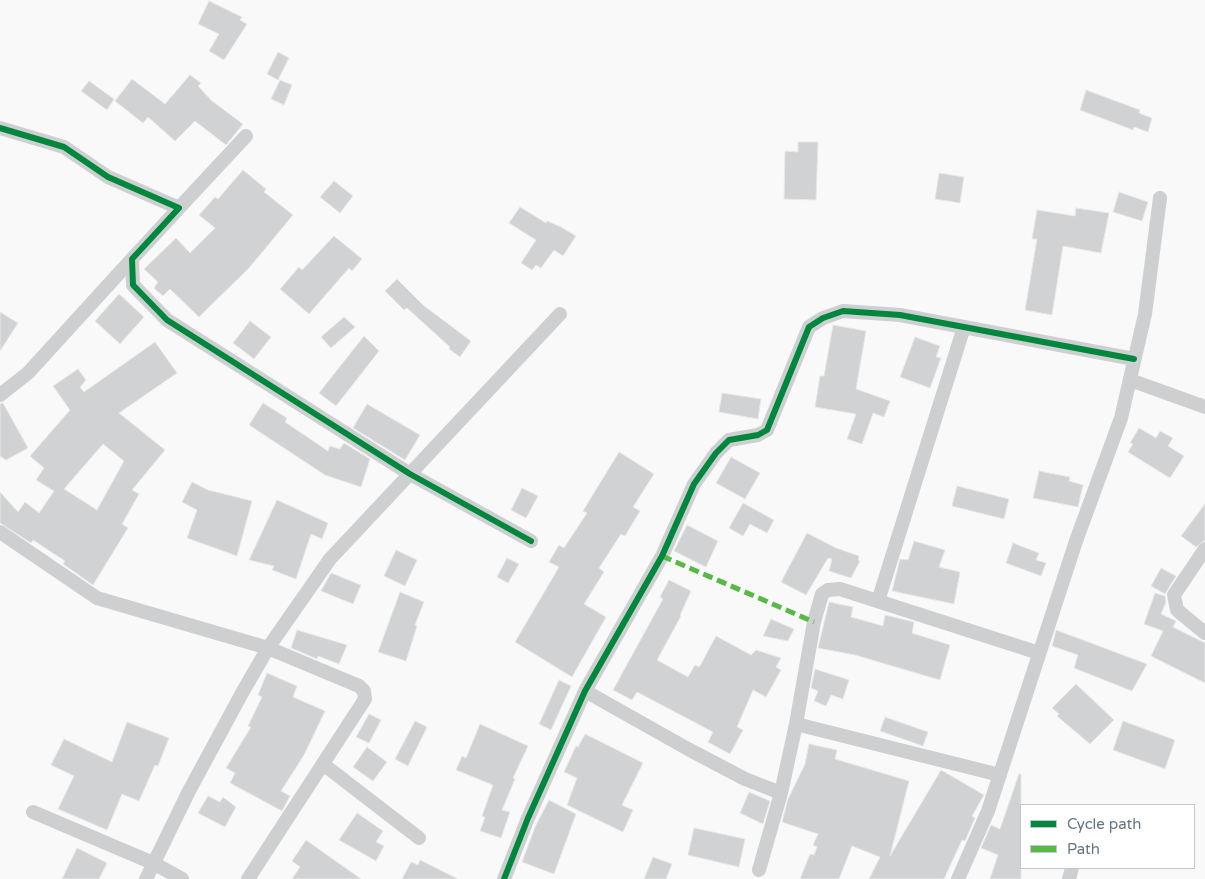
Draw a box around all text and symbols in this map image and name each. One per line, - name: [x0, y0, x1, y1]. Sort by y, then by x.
- legend: [1020, 804, 1195, 869]
- text: Cycle path: [1067, 815, 1141, 833]
- text: Path: [1067, 840, 1100, 858]

